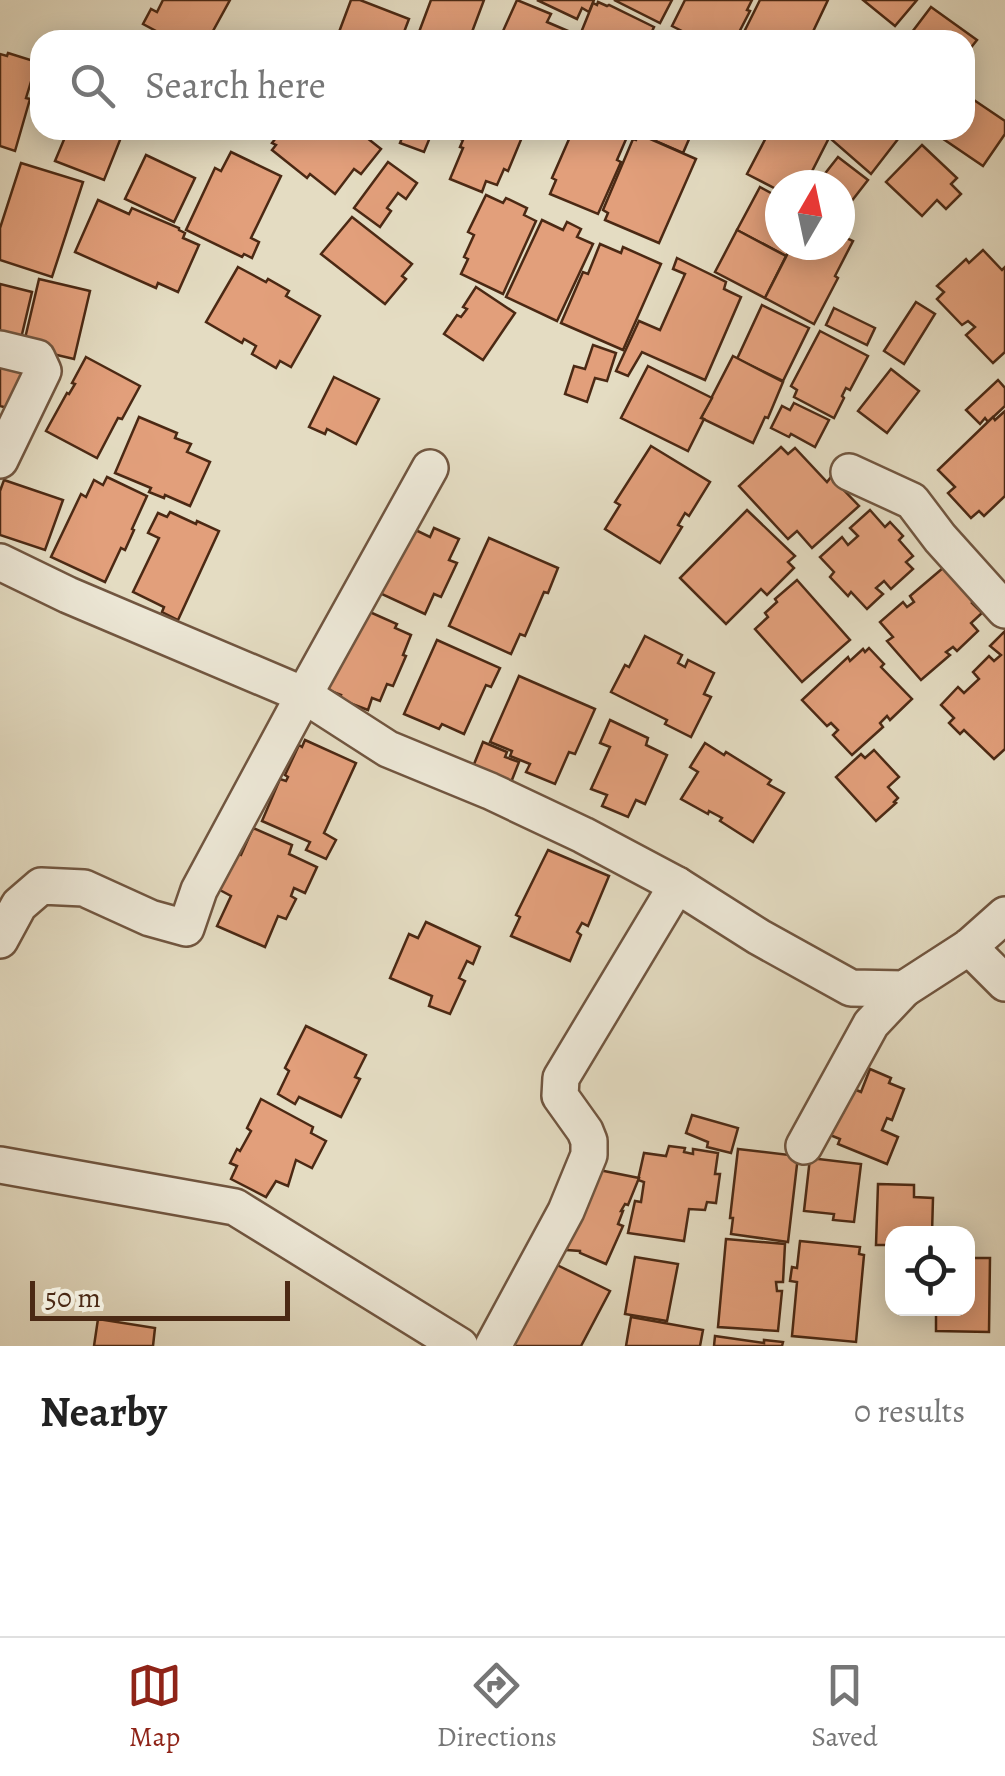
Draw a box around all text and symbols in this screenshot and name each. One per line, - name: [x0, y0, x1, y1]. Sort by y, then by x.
- search box: [30, 30, 975, 140]
- icon: search: [65, 58, 120, 113]
- text: Search here: [145, 59, 326, 111]
- north arrow: [765, 170, 855, 260]
- map controls: [885, 1226, 975, 1316]
- button: locate: [885, 1226, 975, 1316]
- scale bar: [30, 1276, 290, 1320]
- text: 50 m: [45, 1279, 101, 1317]
- text: Nearby: [40, 1383, 167, 1440]
- text: 0 results: [854, 1389, 965, 1433]
- tab: Map: [127, 1658, 182, 1756]
- tab: Directions: [437, 1658, 557, 1756]
- tab: Saved: [811, 1658, 878, 1756]

